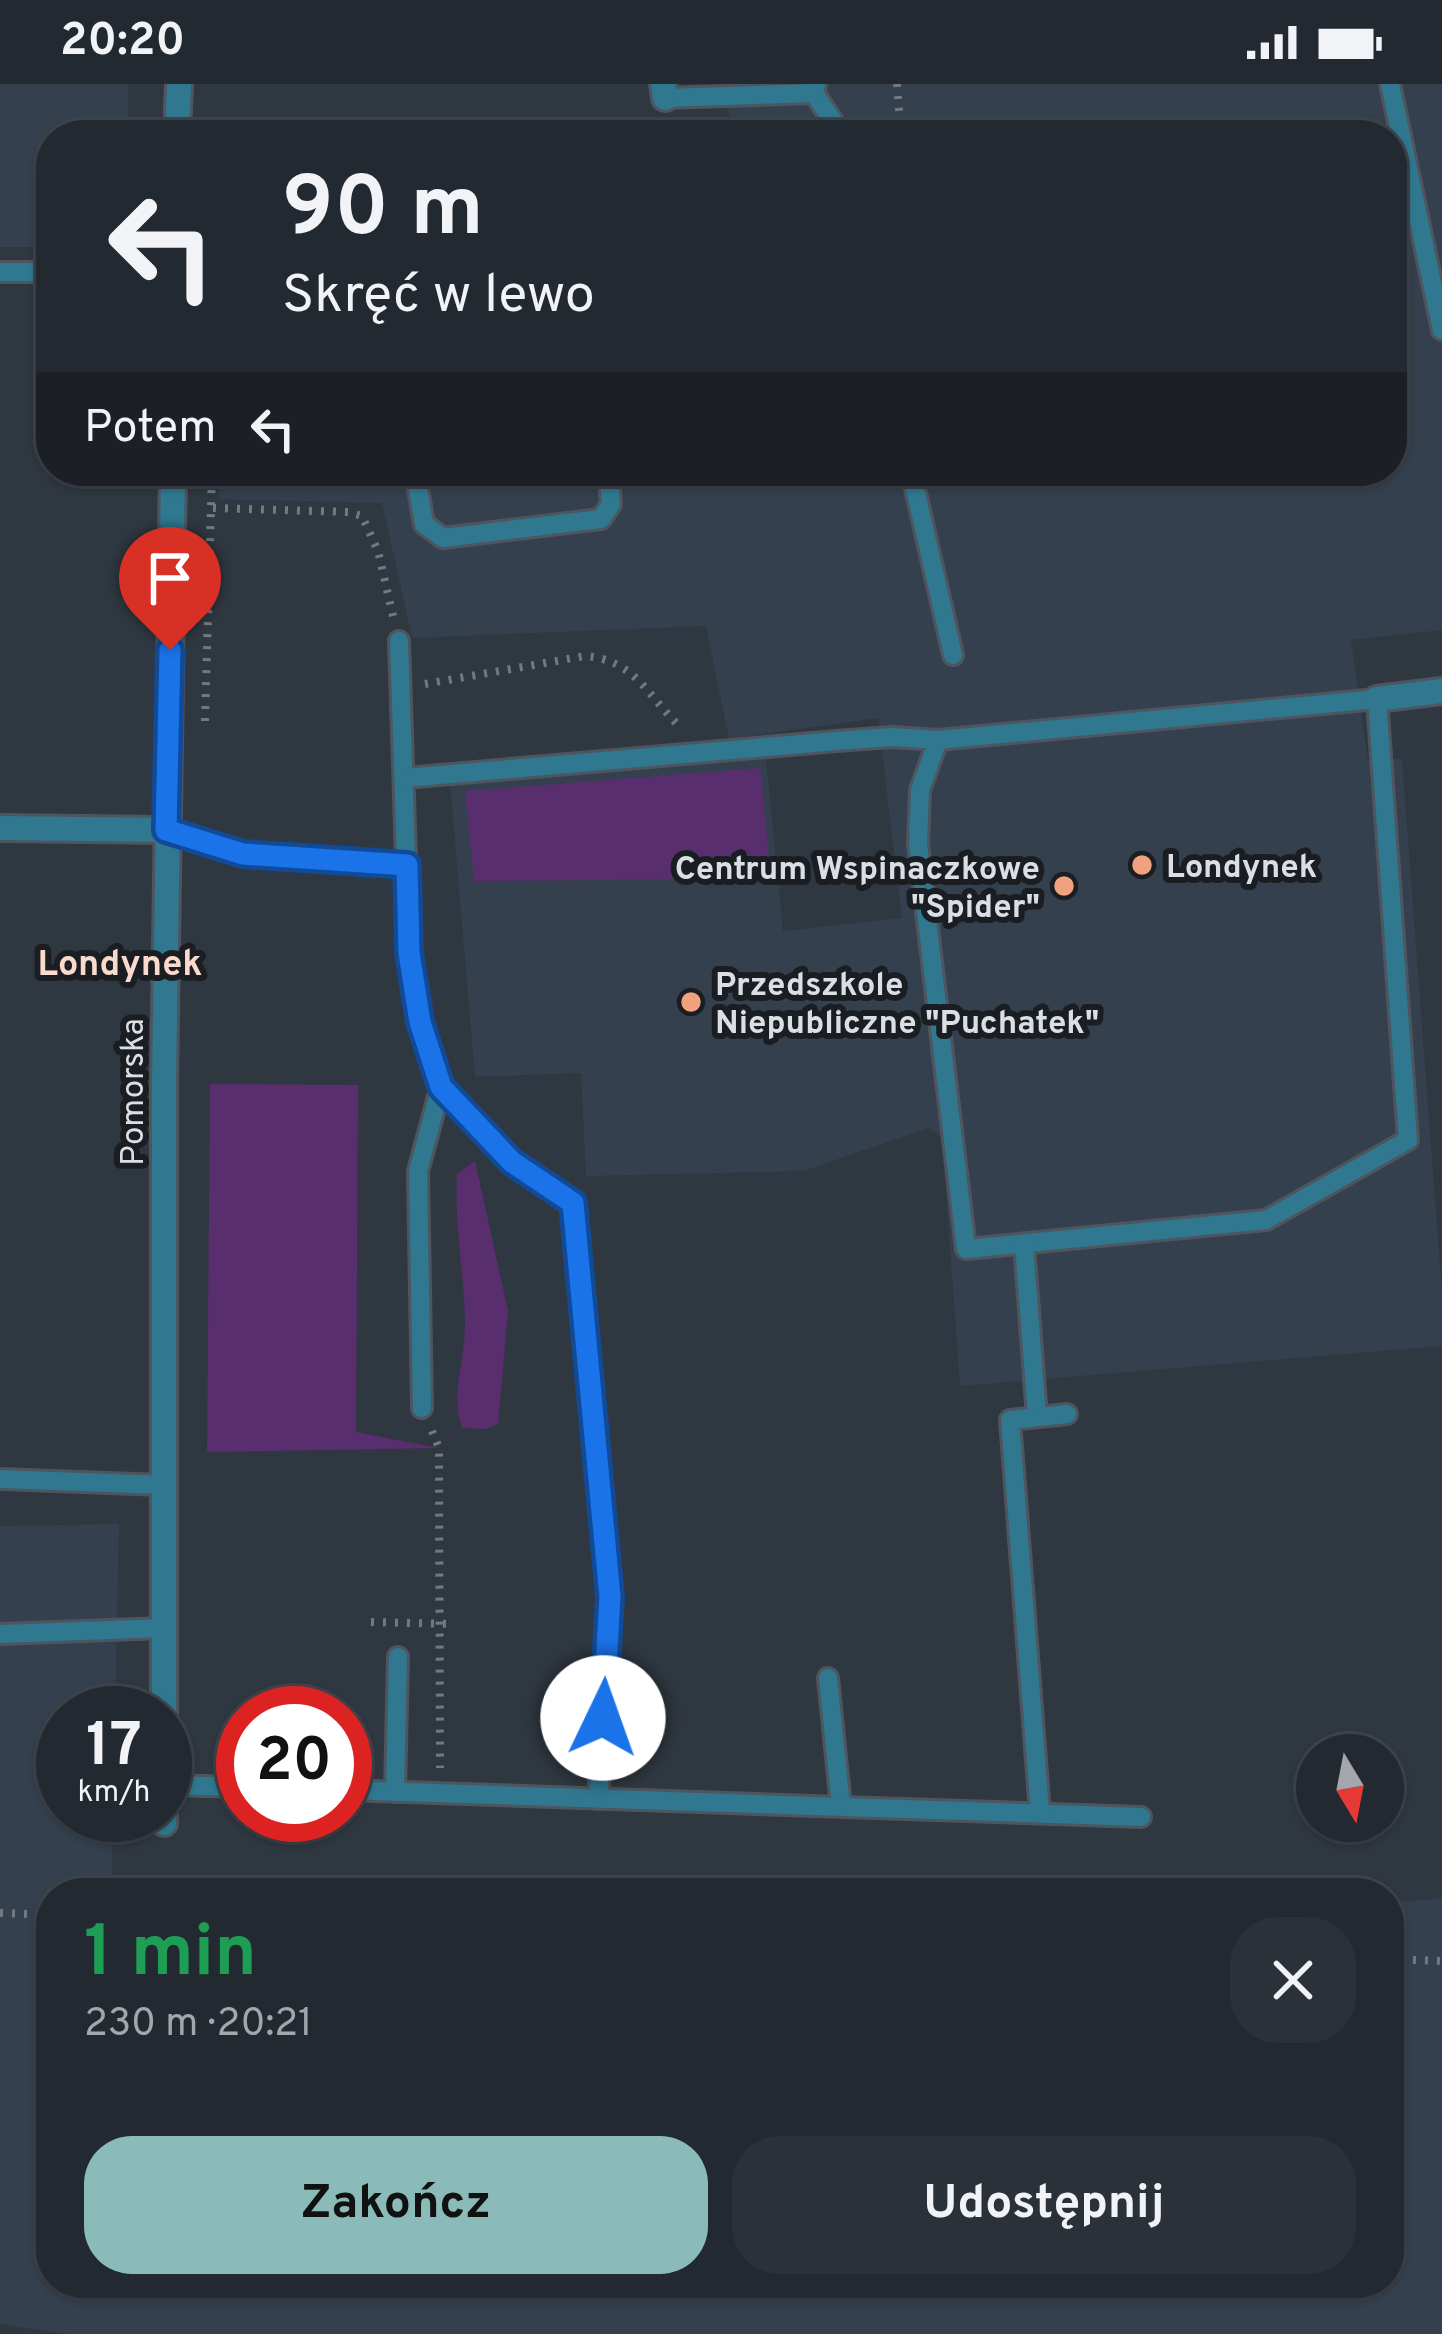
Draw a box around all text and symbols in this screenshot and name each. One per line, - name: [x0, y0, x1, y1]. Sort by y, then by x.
- text: 20:20: [60, 14, 185, 71]
- text: 90 m: [282, 159, 484, 265]
- icon: left: [84, 168, 240, 324]
- text: Skręć w lewo: [282, 263, 595, 332]
- icon: left: [240, 396, 306, 462]
- text: Potem: [84, 401, 216, 458]
- pin: [119, 527, 221, 650]
- icon: arrive: [137, 545, 203, 611]
- place label: Londynek: [1166, 848, 1317, 890]
- place label: Centrum Wspinaczkowe "Spider": [675, 850, 1040, 930]
- marker: Londynek: [1129, 852, 1155, 878]
- marker: Centrum Wspinaczkowe "Spider": [1051, 873, 1077, 899]
- district label: Londynek: [38, 943, 202, 989]
- place label: Przedszkole Niepubliczne "Puchatek": [715, 966, 1099, 1046]
- marker: Przedszkole Niepubliczne "Puchatek": [678, 989, 704, 1015]
- street label: Pomorska: [114, 1018, 156, 1166]
- position arrow: [540, 1655, 666, 1781]
- speed limit sign: 20: [216, 1686, 372, 1842]
- text: 17: [86, 1711, 142, 1787]
- north arrow: [1296, 1734, 1404, 1842]
- map controls: [1296, 1734, 1404, 1842]
- text: km/h: [78, 1775, 150, 1812]
- text: 1 min: [84, 1910, 257, 2002]
- button: close: [1230, 1917, 1356, 2043]
- text: 230 m · 20:21: [84, 2001, 313, 2050]
- button: Zakończ: [84, 2136, 708, 2274]
- button: Udostępnij: [732, 2136, 1356, 2274]

